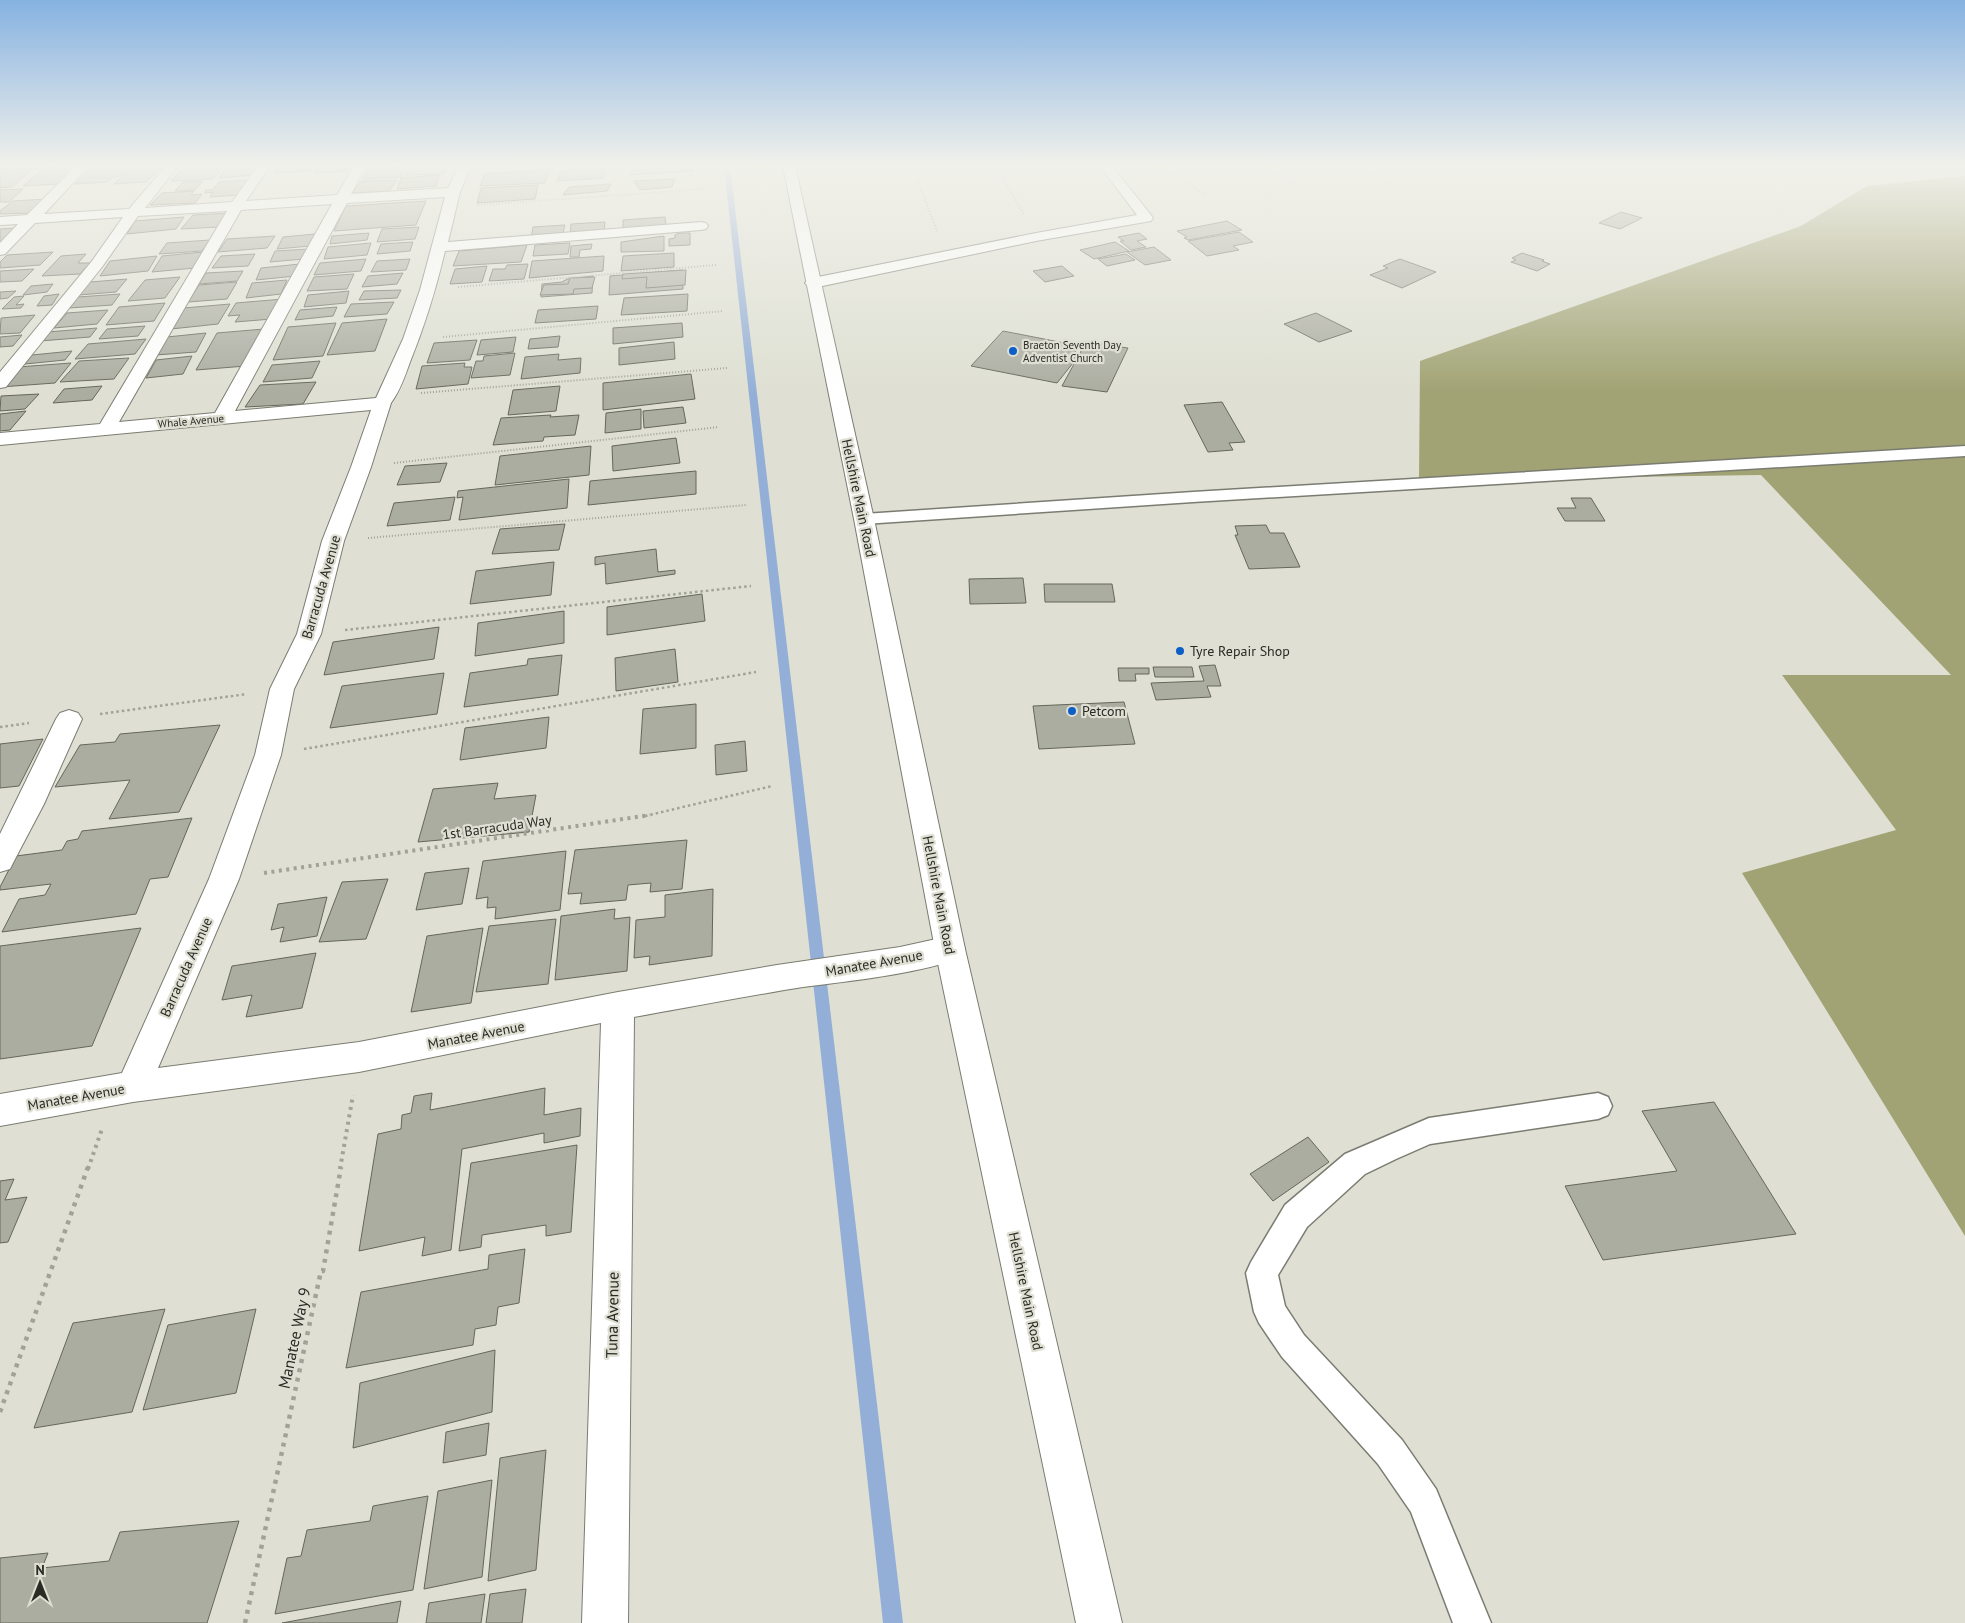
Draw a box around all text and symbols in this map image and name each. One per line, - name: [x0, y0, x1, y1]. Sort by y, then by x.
- place label: Braeton Seventh Day Adventist Church: [1023, 338, 1122, 365]
- marker: Braeton Seventh Day Adventist Church: [1007, 345, 1019, 357]
- street label: Whale Avenue: [157, 411, 225, 431]
- street label: Hellshire Main Road: [838, 437, 880, 559]
- street label: Barracuda Avenue: [298, 533, 344, 641]
- place label: Tyre Repair Shop: [1190, 642, 1290, 660]
- marker: Tyre Repair Shop: [1174, 645, 1186, 657]
- place label: Petcom: [1082, 702, 1126, 720]
- marker: Petcom: [1066, 705, 1078, 717]
- street label: 1st Barracuda Way: [441, 810, 553, 844]
- street label: Hellshire Main Road: [919, 834, 959, 956]
- street label: Barracuda Avenue: [156, 914, 216, 1020]
- street label: Manatee Avenue: [824, 946, 924, 980]
- street label: Manatee Avenue: [426, 1017, 526, 1053]
- street label: Manatee Avenue: [26, 1080, 126, 1114]
- street label: Hellshire Main Road: [1005, 1230, 1047, 1352]
- street label: Tuna Avenue: [601, 1272, 623, 1358]
- street label: Manatee Way 9: [274, 1286, 314, 1390]
- north arrow: [15, 1558, 65, 1608]
- text: N: [35, 1561, 45, 1579]

